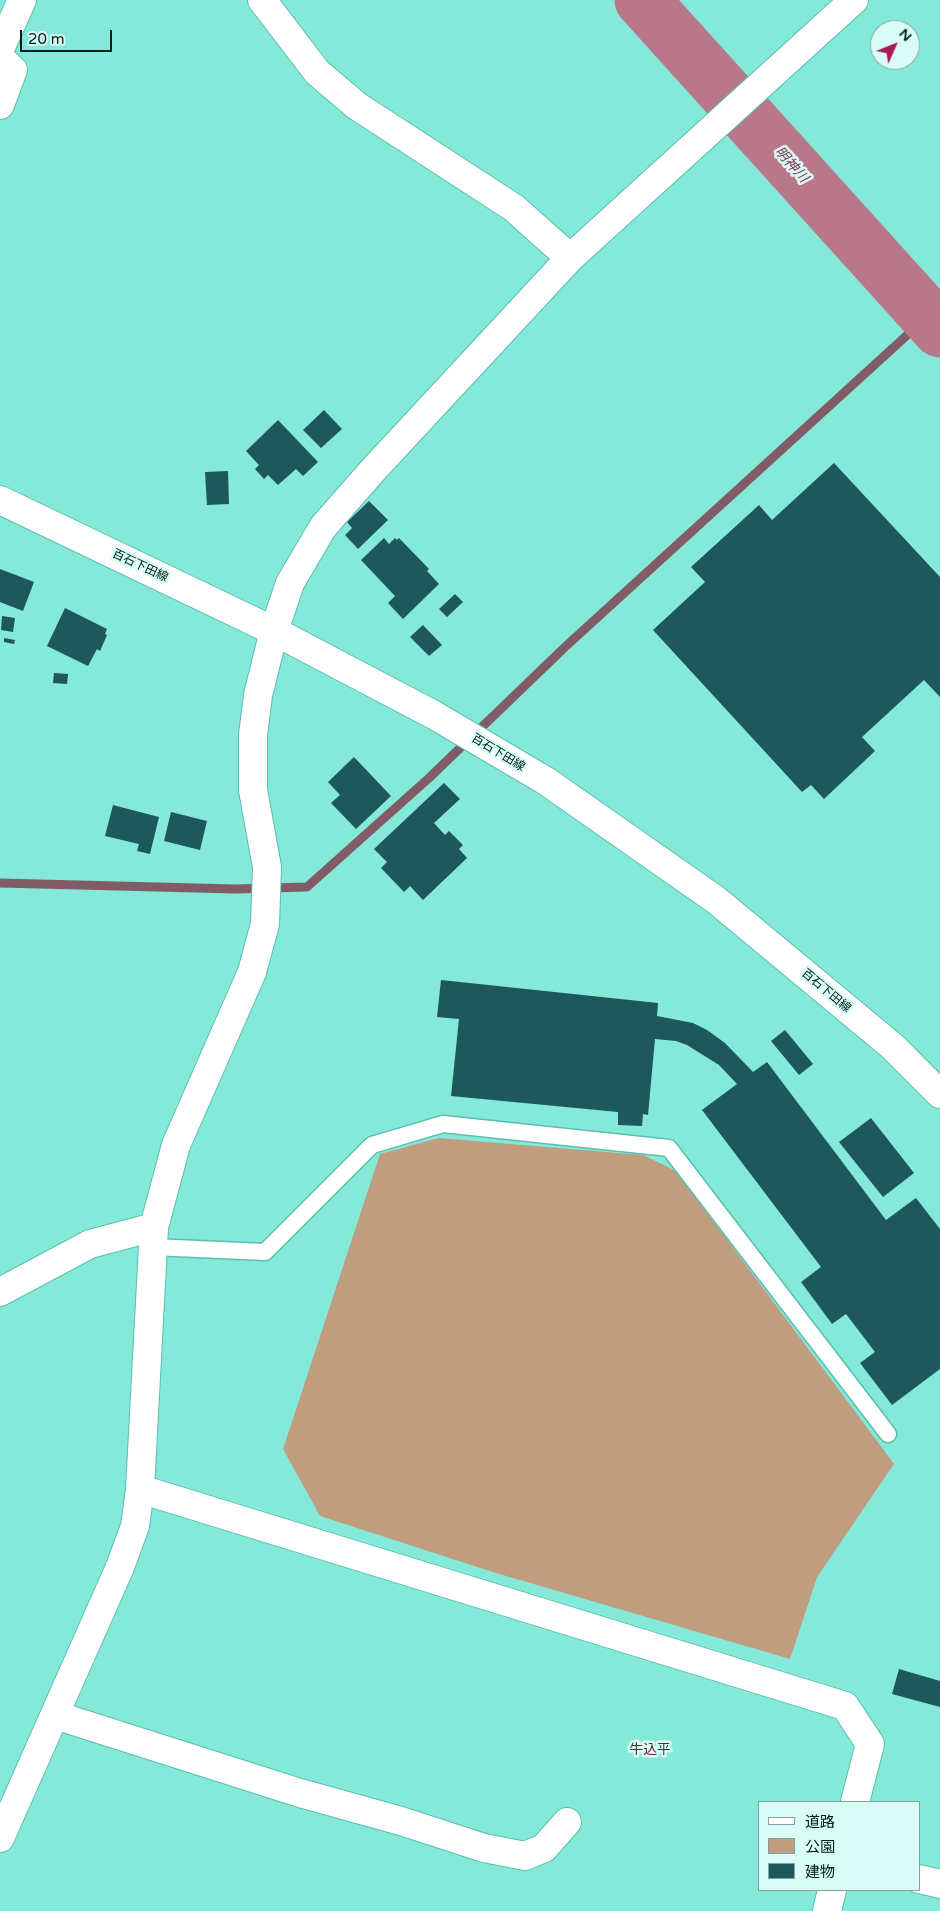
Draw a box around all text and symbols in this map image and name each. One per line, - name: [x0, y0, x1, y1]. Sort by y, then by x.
- scale bar: [22, 20, 115, 52]
- north arrow: [870, 20, 920, 70]
- text: N: [895, 25, 915, 45]
- text: 20 m: [28, 30, 65, 48]
- water label: 明神川: [771, 144, 811, 186]
- street label: 百石下田線: [110, 547, 170, 585]
- street label: 百石下田線: [469, 731, 527, 775]
- street label: 百石下田線: [798, 966, 854, 1016]
- district label: 牛込平: [629, 1742, 671, 1758]
- legend: [758, 1801, 920, 1891]
- text: 道路: [805, 1813, 835, 1831]
- text: 公園: [805, 1838, 835, 1856]
- text: 建物: [805, 1863, 835, 1881]

